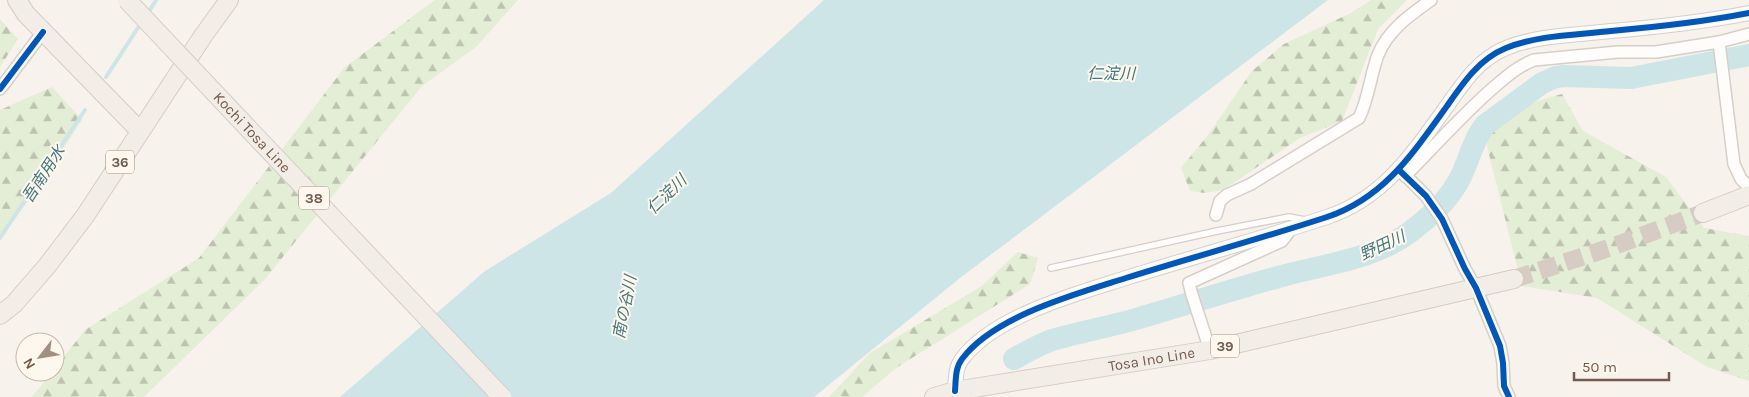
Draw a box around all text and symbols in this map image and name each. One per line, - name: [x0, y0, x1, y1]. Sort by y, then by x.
- water label: 仁淀川: [1087, 64, 1137, 83]
- street label: Kochi Tosa Line: [209, 88, 294, 177]
- water label: 吾南用水: [18, 141, 70, 206]
- road number: 36: [106, 150, 134, 173]
- water label: 仁淀川: [642, 169, 692, 218]
- road number: 38: [299, 187, 329, 210]
- water label: 野田川: [1356, 226, 1410, 264]
- water label: 南の谷川: [609, 272, 640, 340]
- north arrow: [15, 332, 65, 382]
- road number: 39: [1211, 334, 1239, 358]
- street label: Tosa Ino Line: [1107, 344, 1196, 375]
- scale bar: [1574, 350, 1669, 382]
- text: N: [19, 355, 39, 372]
- text: 50 m: [1582, 358, 1617, 376]

